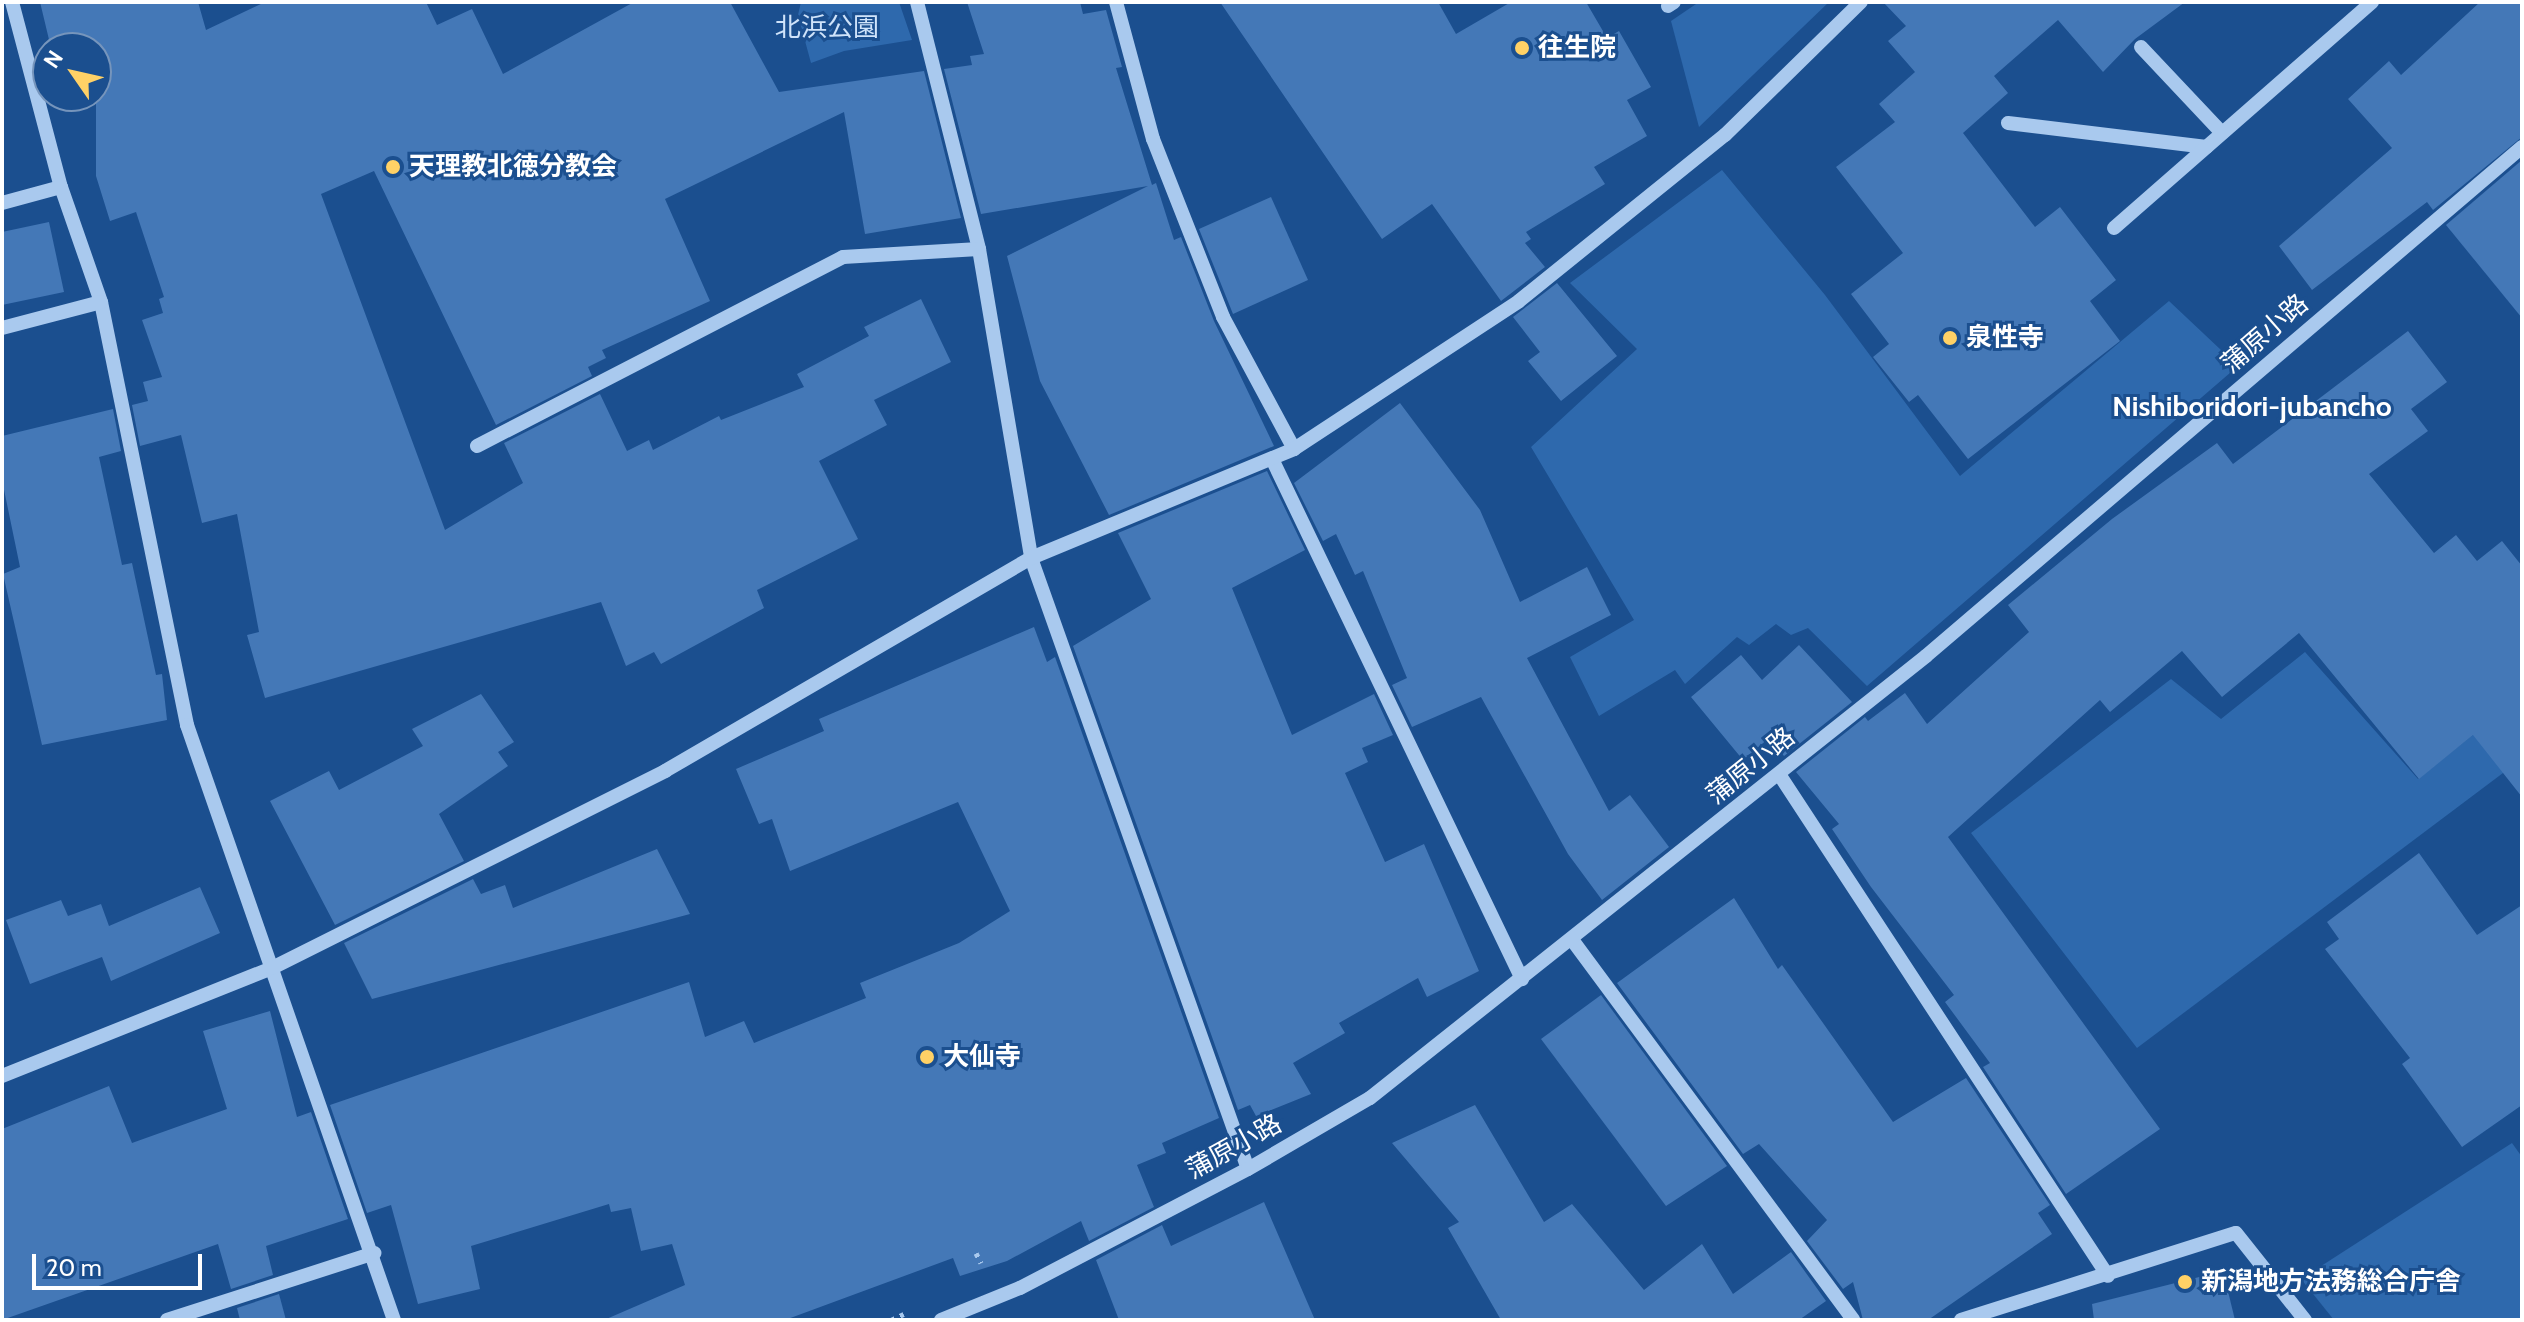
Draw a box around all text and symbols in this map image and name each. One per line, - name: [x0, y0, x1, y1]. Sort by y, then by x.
- park label: 北浜公園: [775, 12, 879, 44]
- north arrow: [32, 32, 112, 112]
- place label: 往生院: [1538, 32, 1616, 64]
- marker: 往生院: [1513, 39, 1531, 57]
- text: N: [38, 45, 69, 73]
- place label: 天理教北徳分教会: [409, 151, 617, 183]
- marker: 天理教北徳分教会: [384, 158, 402, 176]
- street label: 蒲原小路: [2216, 288, 2314, 380]
- place label: 泉性寺: [1966, 322, 2044, 354]
- marker: 泉性寺: [1941, 329, 1959, 347]
- district label: Nishiboridori-jubancho: [2112, 389, 2392, 423]
- street label: 蒲原小路: [1701, 721, 1801, 811]
- place label: 大仙寺: [943, 1041, 1021, 1073]
- marker: 大仙寺: [918, 1048, 936, 1066]
- street label: 蒲原小路: [1181, 1108, 1287, 1186]
- scale bar: [36, 1238, 206, 1288]
- text: 20 m: [46, 1253, 102, 1282]
- place label: 新潟地方法務総合庁舎: [2201, 1266, 2461, 1298]
- marker: 新潟地方法務総合庁舎: [2176, 1273, 2194, 1291]

